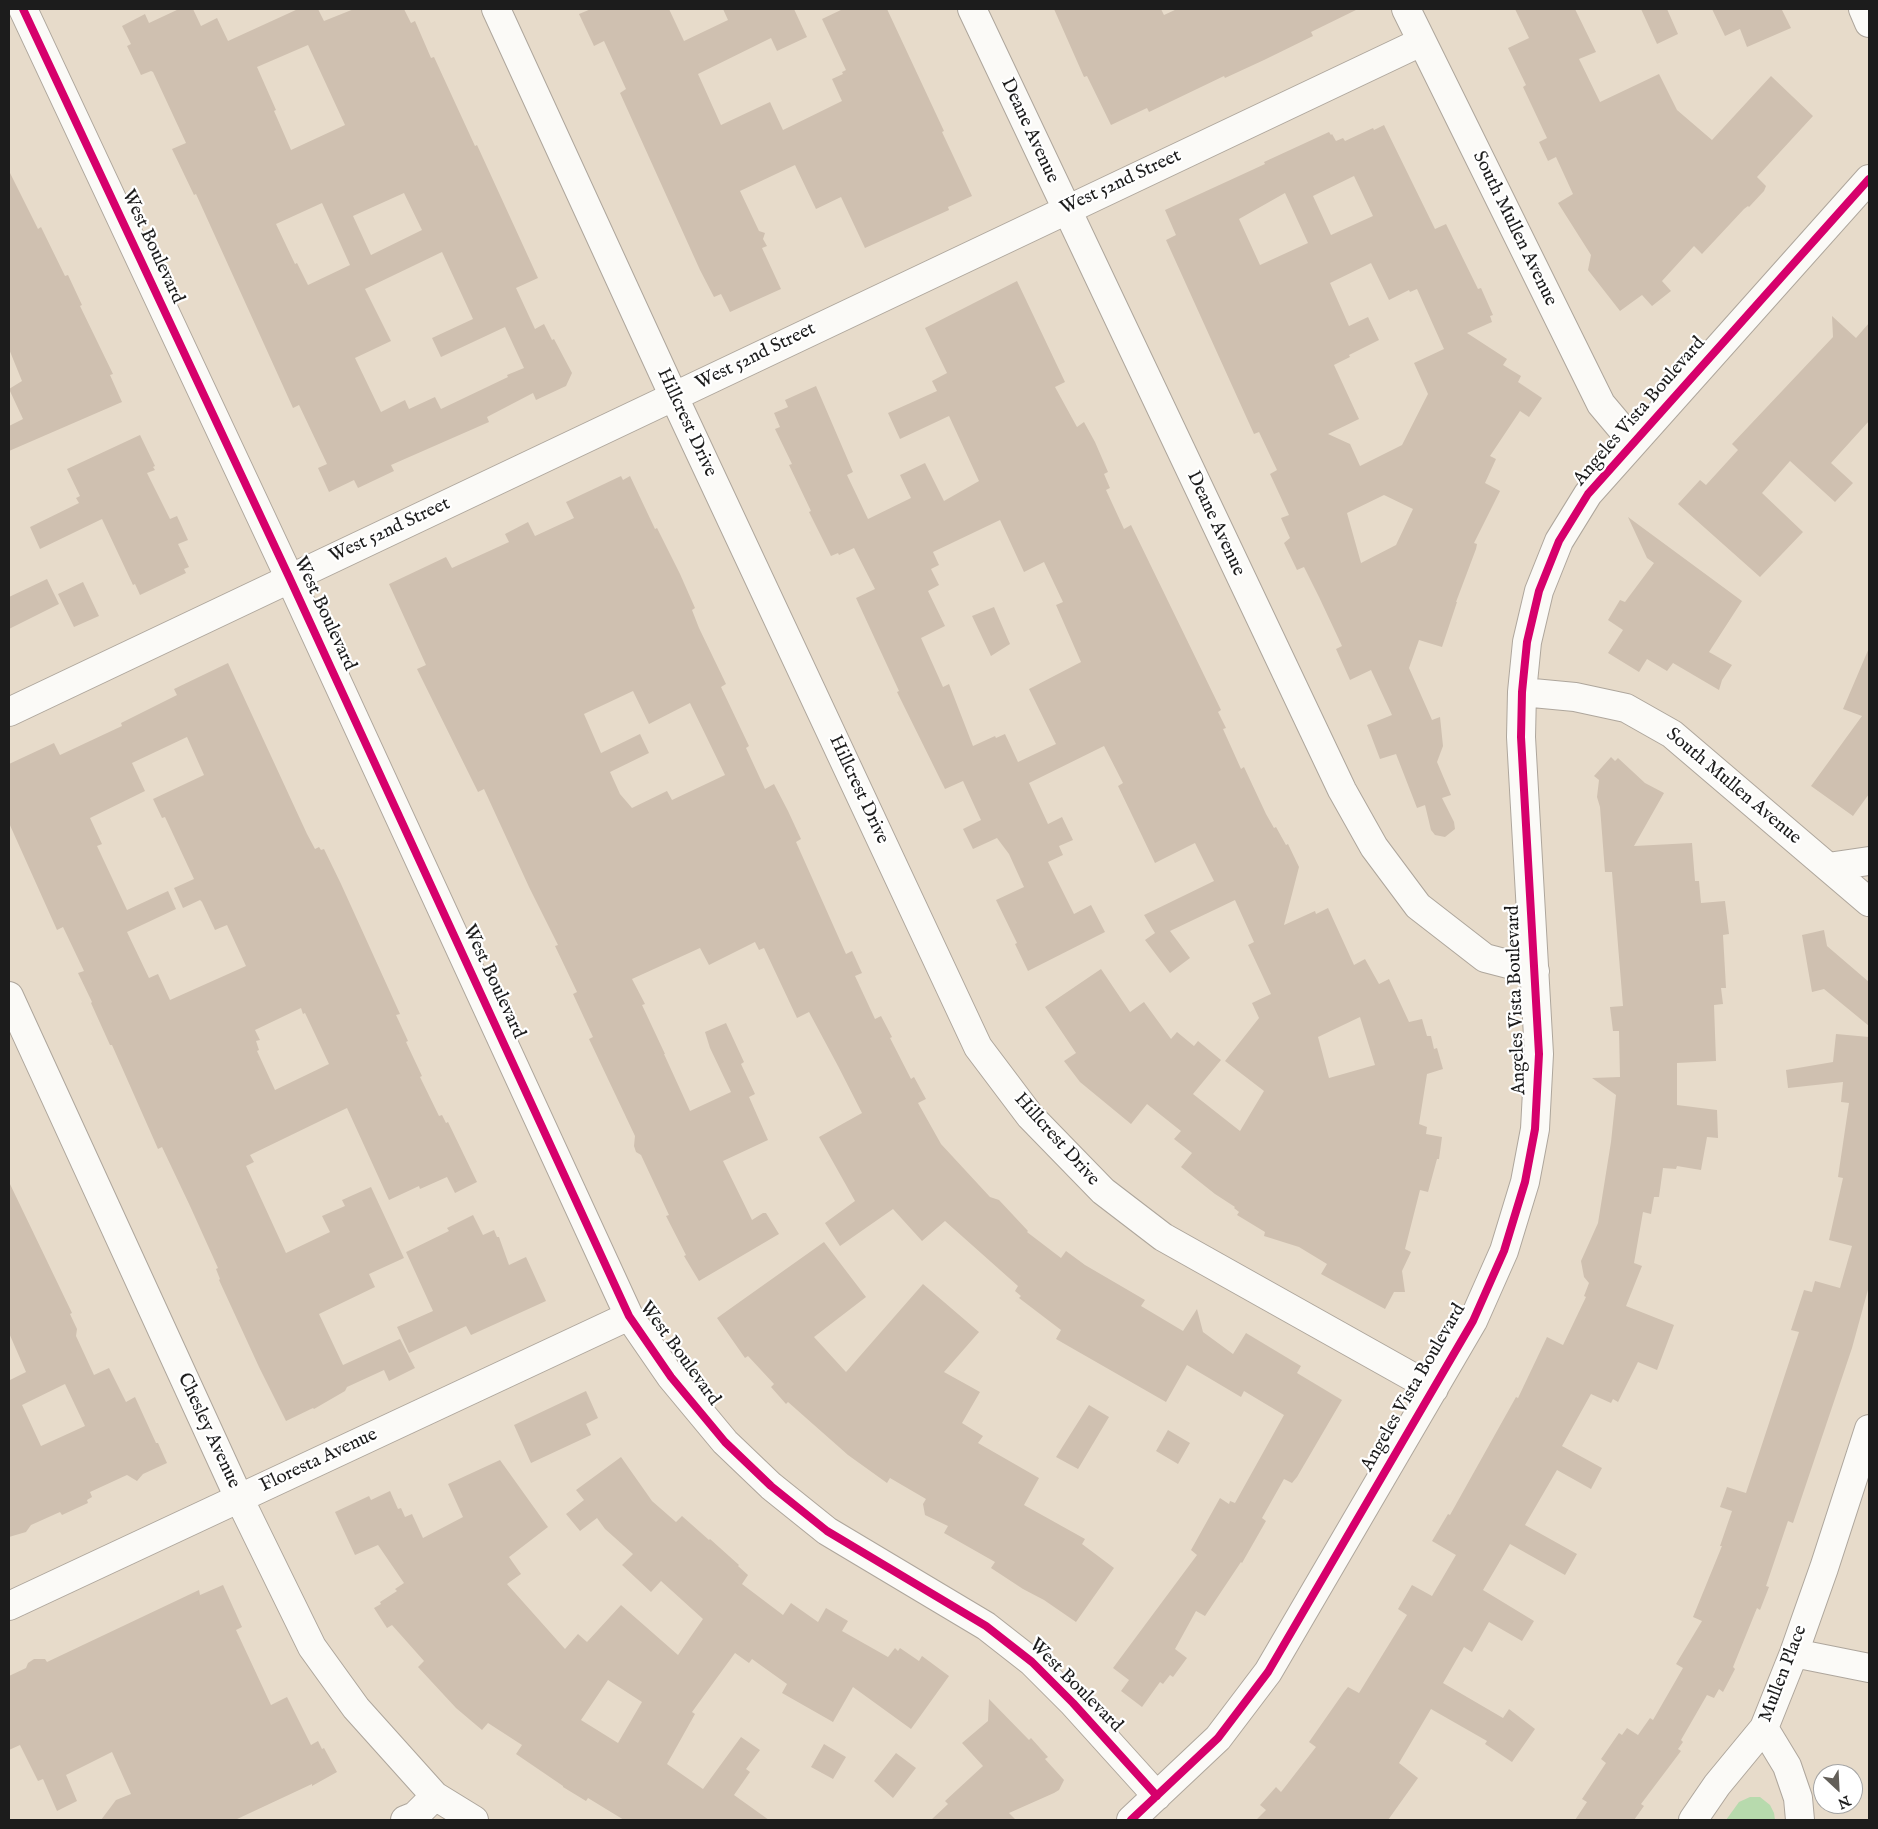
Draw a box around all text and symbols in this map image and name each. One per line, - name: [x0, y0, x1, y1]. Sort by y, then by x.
- street label: Deane Avenue: [995, 75, 1063, 187]
- street label: West 52nd Street: [1057, 145, 1185, 221]
- street label: South Mullen Avenue: [1467, 148, 1561, 310]
- street label: West Boulevard: [116, 186, 188, 308]
- street label: West 52nd Street: [692, 318, 820, 396]
- street label: Angeles Vista Boulevard: [1569, 333, 1711, 491]
- street label: Hillcrest Drive: [651, 365, 721, 481]
- street label: Deane Avenue: [1181, 468, 1249, 580]
- street label: West 52nd Street: [326, 493, 454, 569]
- street label: West Boulevard: [288, 553, 360, 675]
- street label: South Mullen Avenue: [1661, 724, 1805, 850]
- street label: Hillcrest Drive: [823, 732, 893, 848]
- street label: Angeles Vista Boulevard: [1502, 905, 1532, 1095]
- street label: West Boulevard: [457, 921, 529, 1043]
- street label: Hillcrest Drive: [1008, 1089, 1104, 1191]
- street label: West Boulevard: [634, 1297, 724, 1411]
- street label: Angeles Vista Boulevard: [1357, 1300, 1471, 1476]
- street label: Chesley Avenue: [171, 1370, 245, 1492]
- street label: Floresta Avenue: [257, 1424, 381, 1498]
- street label: Mullen Place: [1755, 1622, 1813, 1726]
- street label: West Boulevard: [1023, 1634, 1127, 1738]
- north arrow: [1813, 1764, 1863, 1814]
- text: N: [1835, 1791, 1853, 1812]

